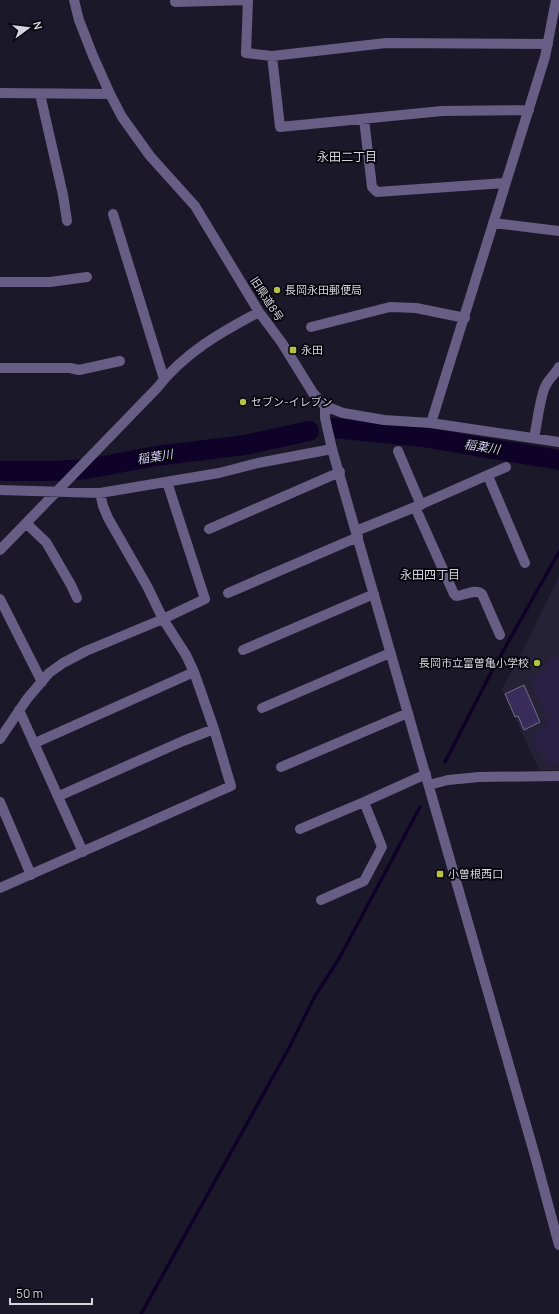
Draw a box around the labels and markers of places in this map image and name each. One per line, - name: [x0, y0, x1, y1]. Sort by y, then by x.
- place label: 長岡永田郵便局: [285, 282, 362, 297]
- marker: 長岡永田郵便局: [272, 285, 282, 295]
- place label: 永田: [301, 342, 323, 357]
- marker: 永田: [288, 345, 298, 355]
- place label: セブン-イレブン: [251, 394, 333, 409]
- marker: セブン-イレブン: [238, 397, 248, 407]
- place label: 長岡市立富曽亀小学校: [419, 655, 529, 670]
- marker: 長岡市立富曽亀小学校: [532, 658, 542, 668]
- place label: 小曽根西口: [448, 866, 503, 881]
- marker: 小曽根西口: [435, 869, 445, 879]

